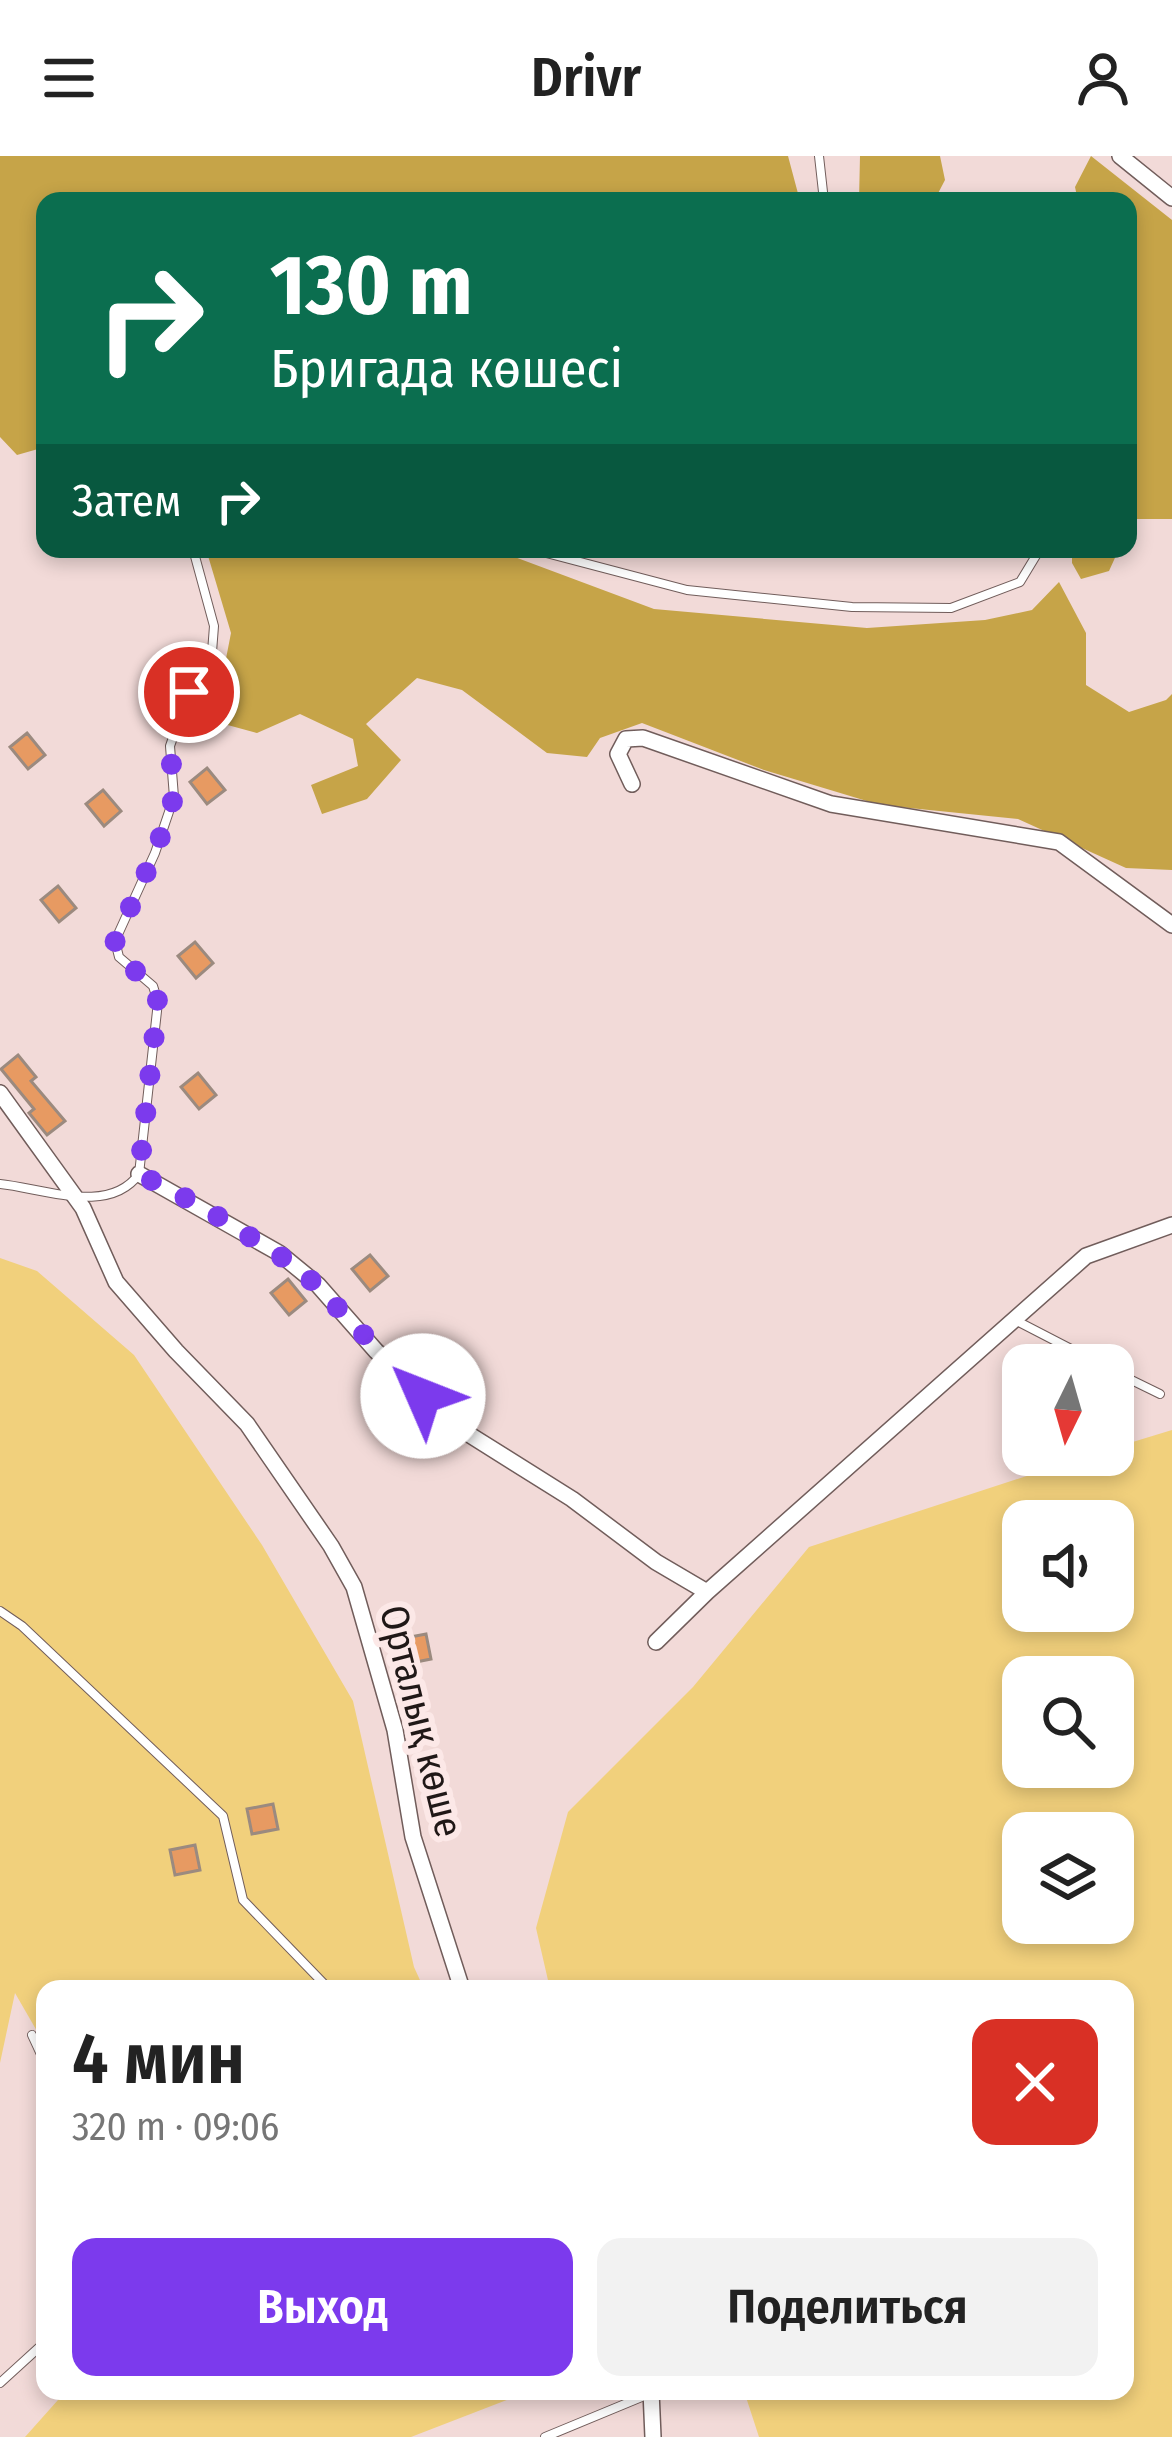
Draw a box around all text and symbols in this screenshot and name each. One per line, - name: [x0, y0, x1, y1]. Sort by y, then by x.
- icon: menu: [36, 45, 102, 111]
- icon: person: [1070, 45, 1136, 111]
- text: Drivr: [531, 46, 641, 110]
- text: 130 m: [270, 235, 473, 336]
- icon: right: [72, 240, 228, 396]
- text: Бригада көшесі: [270, 337, 623, 401]
- icon: right: [205, 468, 271, 534]
- text: Затем: [72, 474, 181, 528]
- pin: [138, 641, 240, 743]
- icon: arrive: [156, 659, 222, 725]
- position arrow: [360, 1333, 486, 1459]
- north arrow: [1002, 1344, 1134, 1476]
- map controls: [1002, 1344, 1134, 1944]
- button: sound: [1002, 1500, 1134, 1632]
- street label: Орталық көше: [370, 1600, 472, 1842]
- button: search: [1002, 1656, 1134, 1788]
- button: layers: [1002, 1812, 1134, 1944]
- text: 4 мин: [72, 2016, 245, 2102]
- button: close: [972, 2019, 1098, 2145]
- text: 320 m · 09:06: [72, 2104, 279, 2150]
- button: Выход: [72, 2238, 573, 2376]
- button: Поделиться: [597, 2238, 1098, 2376]

